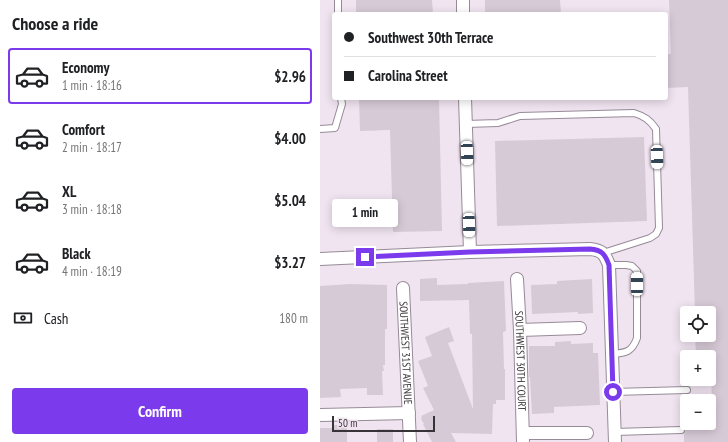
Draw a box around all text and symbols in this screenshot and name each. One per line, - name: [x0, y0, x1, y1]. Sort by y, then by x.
- text: Choose a ride: [12, 12, 98, 35]
- text: Southwest 30th Terrace: [368, 28, 493, 47]
- icon: car: [14, 58, 50, 94]
- text: Economy: [62, 58, 110, 77]
- text: Carolina Street: [368, 66, 448, 85]
- text: $2.96: [274, 67, 306, 86]
- text: 1 min · 18:16: [62, 77, 122, 94]
- icon: car: [14, 120, 50, 156]
- text: Comfort: [62, 120, 105, 139]
- text: $4.00: [274, 129, 306, 148]
- text: 2 min · 18:17: [62, 139, 122, 156]
- car: [461, 141, 473, 165]
- car: [651, 145, 663, 169]
- icon: car: [14, 182, 50, 218]
- text: XL: [62, 182, 76, 201]
- text: $5.04: [274, 191, 306, 210]
- callout: 1 min: [332, 199, 398, 227]
- text: 3 min · 18:18: [62, 201, 122, 218]
- text: 1 min: [352, 204, 378, 221]
- car: [463, 213, 475, 237]
- icon: car: [14, 244, 50, 280]
- text: Black: [62, 244, 91, 263]
- route end: [356, 248, 374, 266]
- text: $3.27: [274, 253, 306, 272]
- text: 4 min · 18:19: [62, 263, 122, 280]
- car: [631, 272, 643, 296]
- street label: SOUTHWEST 31ST AVENUE: [397, 301, 415, 405]
- map controls: [680, 306, 716, 430]
- button: locate: [680, 306, 716, 342]
- icon: cash: [12, 307, 34, 329]
- text: Cash: [44, 309, 68, 328]
- text: 180 m: [279, 310, 308, 327]
- street label: SOUTHWEST 30TH COURT: [512, 310, 529, 411]
- button: +: [680, 350, 716, 386]
- route start: [604, 383, 622, 401]
- button: Confirm: [12, 388, 308, 434]
- button: −: [680, 394, 716, 430]
- scale bar: [332, 414, 435, 433]
- text: 50 m: [338, 416, 357, 430]

